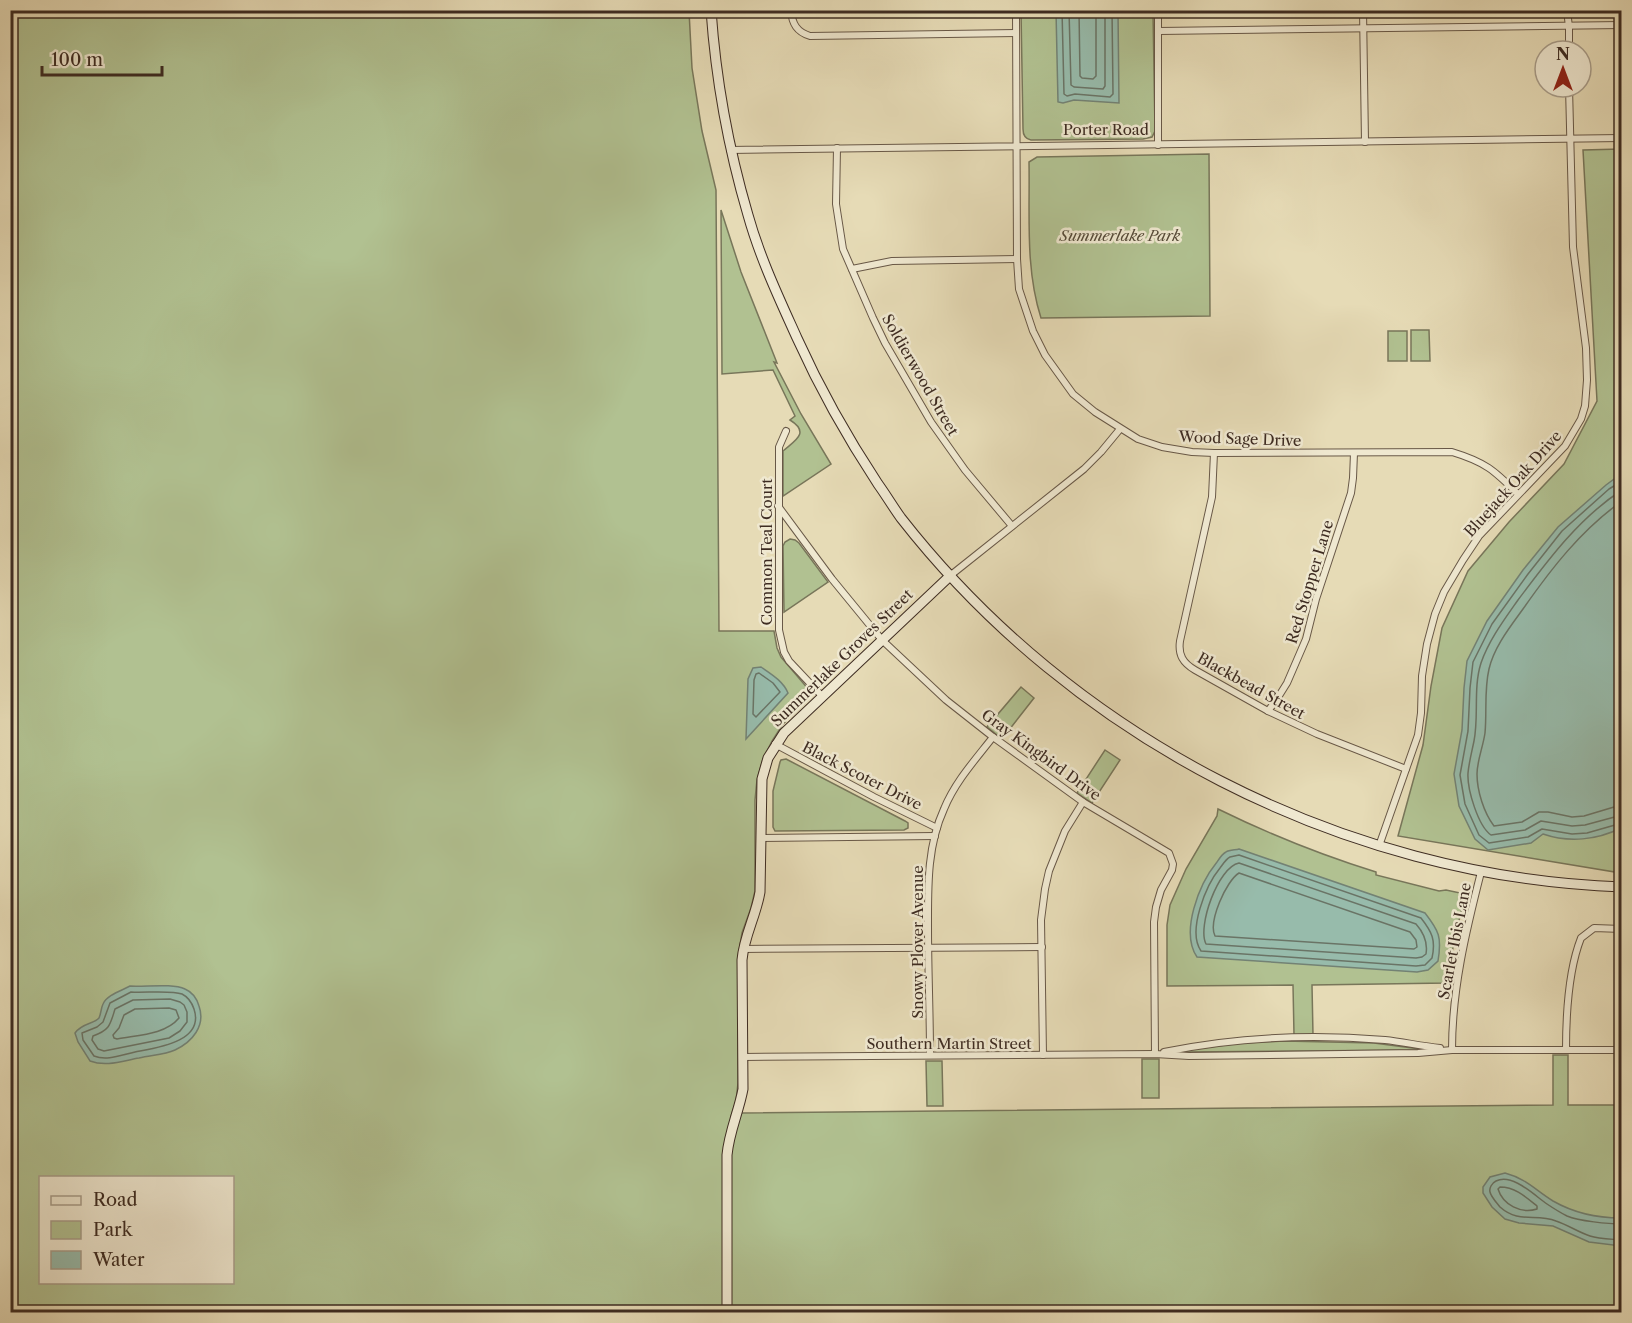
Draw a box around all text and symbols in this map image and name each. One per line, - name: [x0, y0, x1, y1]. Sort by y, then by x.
- scale bar: [42, 39, 162, 77]
- north arrow: [1533, 39, 1593, 99]
- text: N: [1556, 44, 1570, 64]
- text: 100 m: [51, 49, 103, 71]
- street label: Porter Road: [1063, 120, 1149, 139]
- park label: Summerlake Park: [1059, 226, 1181, 245]
- street label: Soldierwood Street: [878, 311, 963, 439]
- street label: Wood Sage Drive: [1177, 427, 1302, 450]
- street label: Bluejack Oak Drive: [1460, 427, 1565, 541]
- street label: Common Teal Court: [757, 478, 776, 626]
- street label: Red Stopper Lane: [1282, 518, 1337, 646]
- street label: Summerlake Groves Street: [767, 584, 917, 730]
- street label: Blackbead Street: [1194, 648, 1309, 723]
- street label: Gray Kingbird Drive: [978, 705, 1105, 804]
- street label: Black Scoter Drive: [799, 737, 925, 814]
- street label: Snowy Plover Avenue: [908, 865, 927, 1019]
- street label: Scarlet Ibis Lane: [1434, 881, 1475, 1001]
- street label: Southern Martin Street: [866, 1034, 1032, 1053]
- legend: [39, 1176, 234, 1284]
- text: Road: [93, 1189, 138, 1211]
- text: Park: [93, 1219, 134, 1241]
- text: Water: [92, 1249, 145, 1271]

